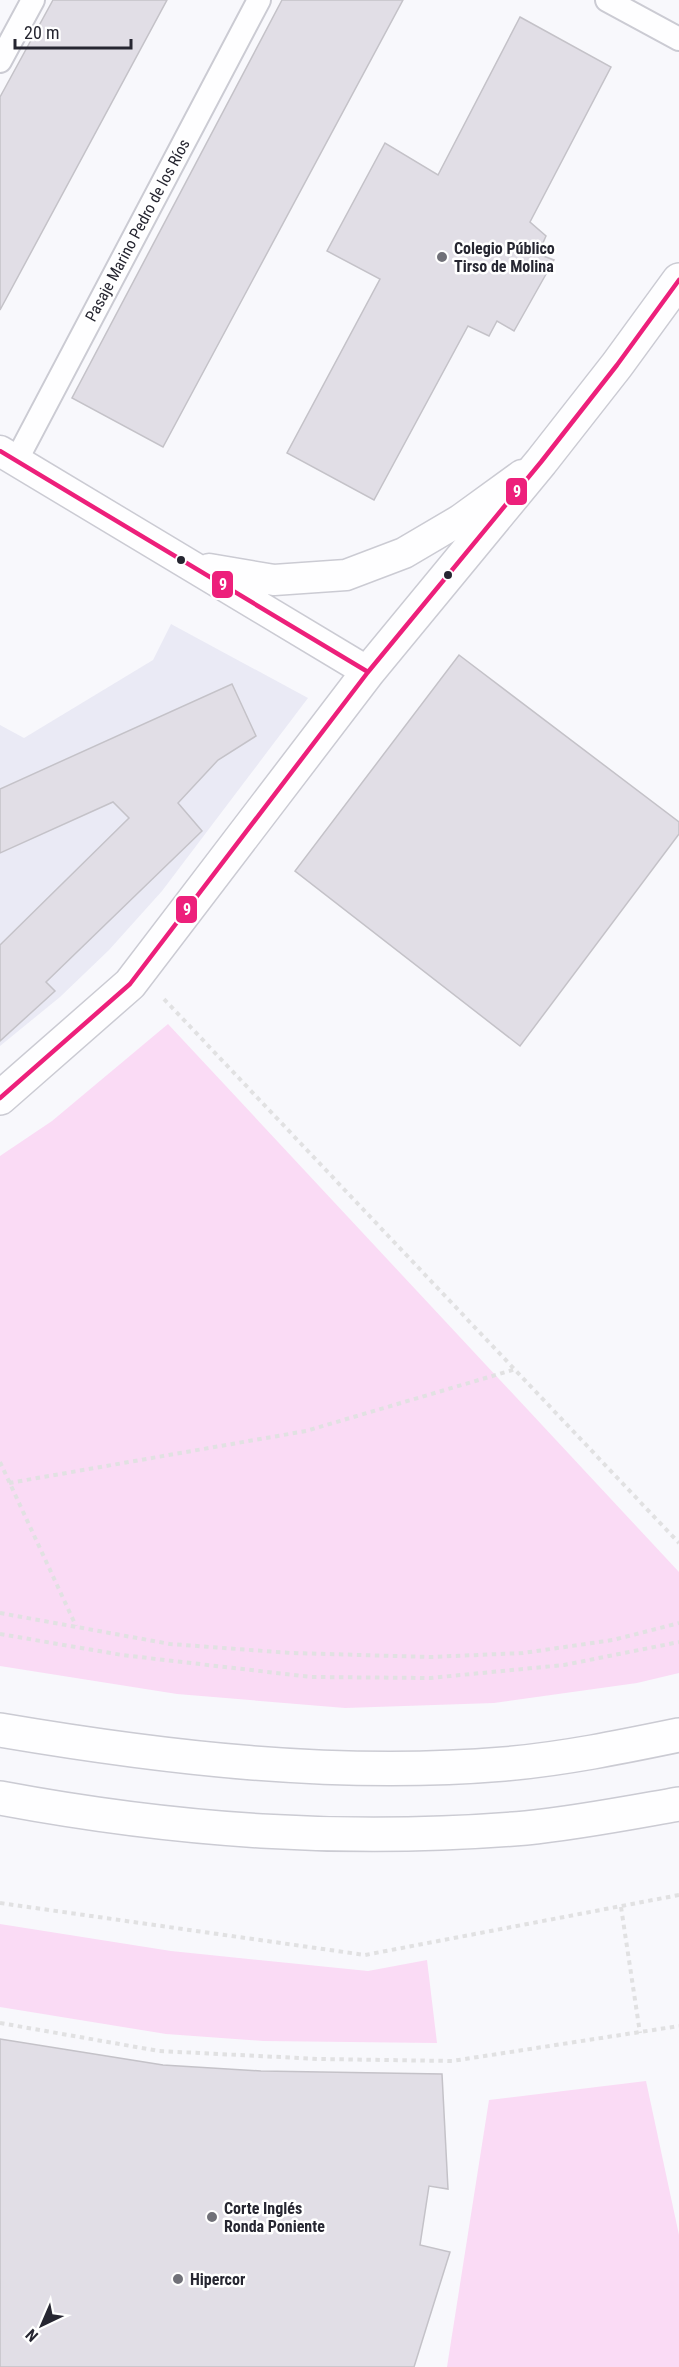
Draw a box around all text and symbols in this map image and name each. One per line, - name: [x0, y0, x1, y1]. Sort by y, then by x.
- scale bar: [15, 12, 130, 50]
- text: 20 m: [24, 22, 59, 43]
- street label: Pasaje Marino Pedro de los Ríos: [81, 136, 194, 325]
- place label: Colegio Público Tirso de Molina: [454, 239, 555, 276]
- marker: Colegio Público Tirso de Molina: [435, 250, 449, 264]
- line badge: 9: [505, 477, 528, 506]
- text: 9: [513, 482, 521, 501]
- unlabelled marker: [175, 554, 187, 566]
- unlabelled marker: [442, 569, 454, 581]
- line badge: 9: [211, 570, 234, 599]
- text: 9: [219, 575, 227, 594]
- line badge: 9: [175, 895, 198, 924]
- text: 9: [183, 900, 191, 919]
- place label: Corte Inglés Ronda Poniente: [224, 2199, 325, 2236]
- marker: Corte Inglés Ronda Poniente: [205, 2210, 219, 2224]
- place label: Hipercor: [190, 2270, 245, 2289]
- marker: Hipercor: [171, 2272, 185, 2286]
- north arrow: [12, 2295, 72, 2355]
- text: N: [22, 2325, 42, 2346]

